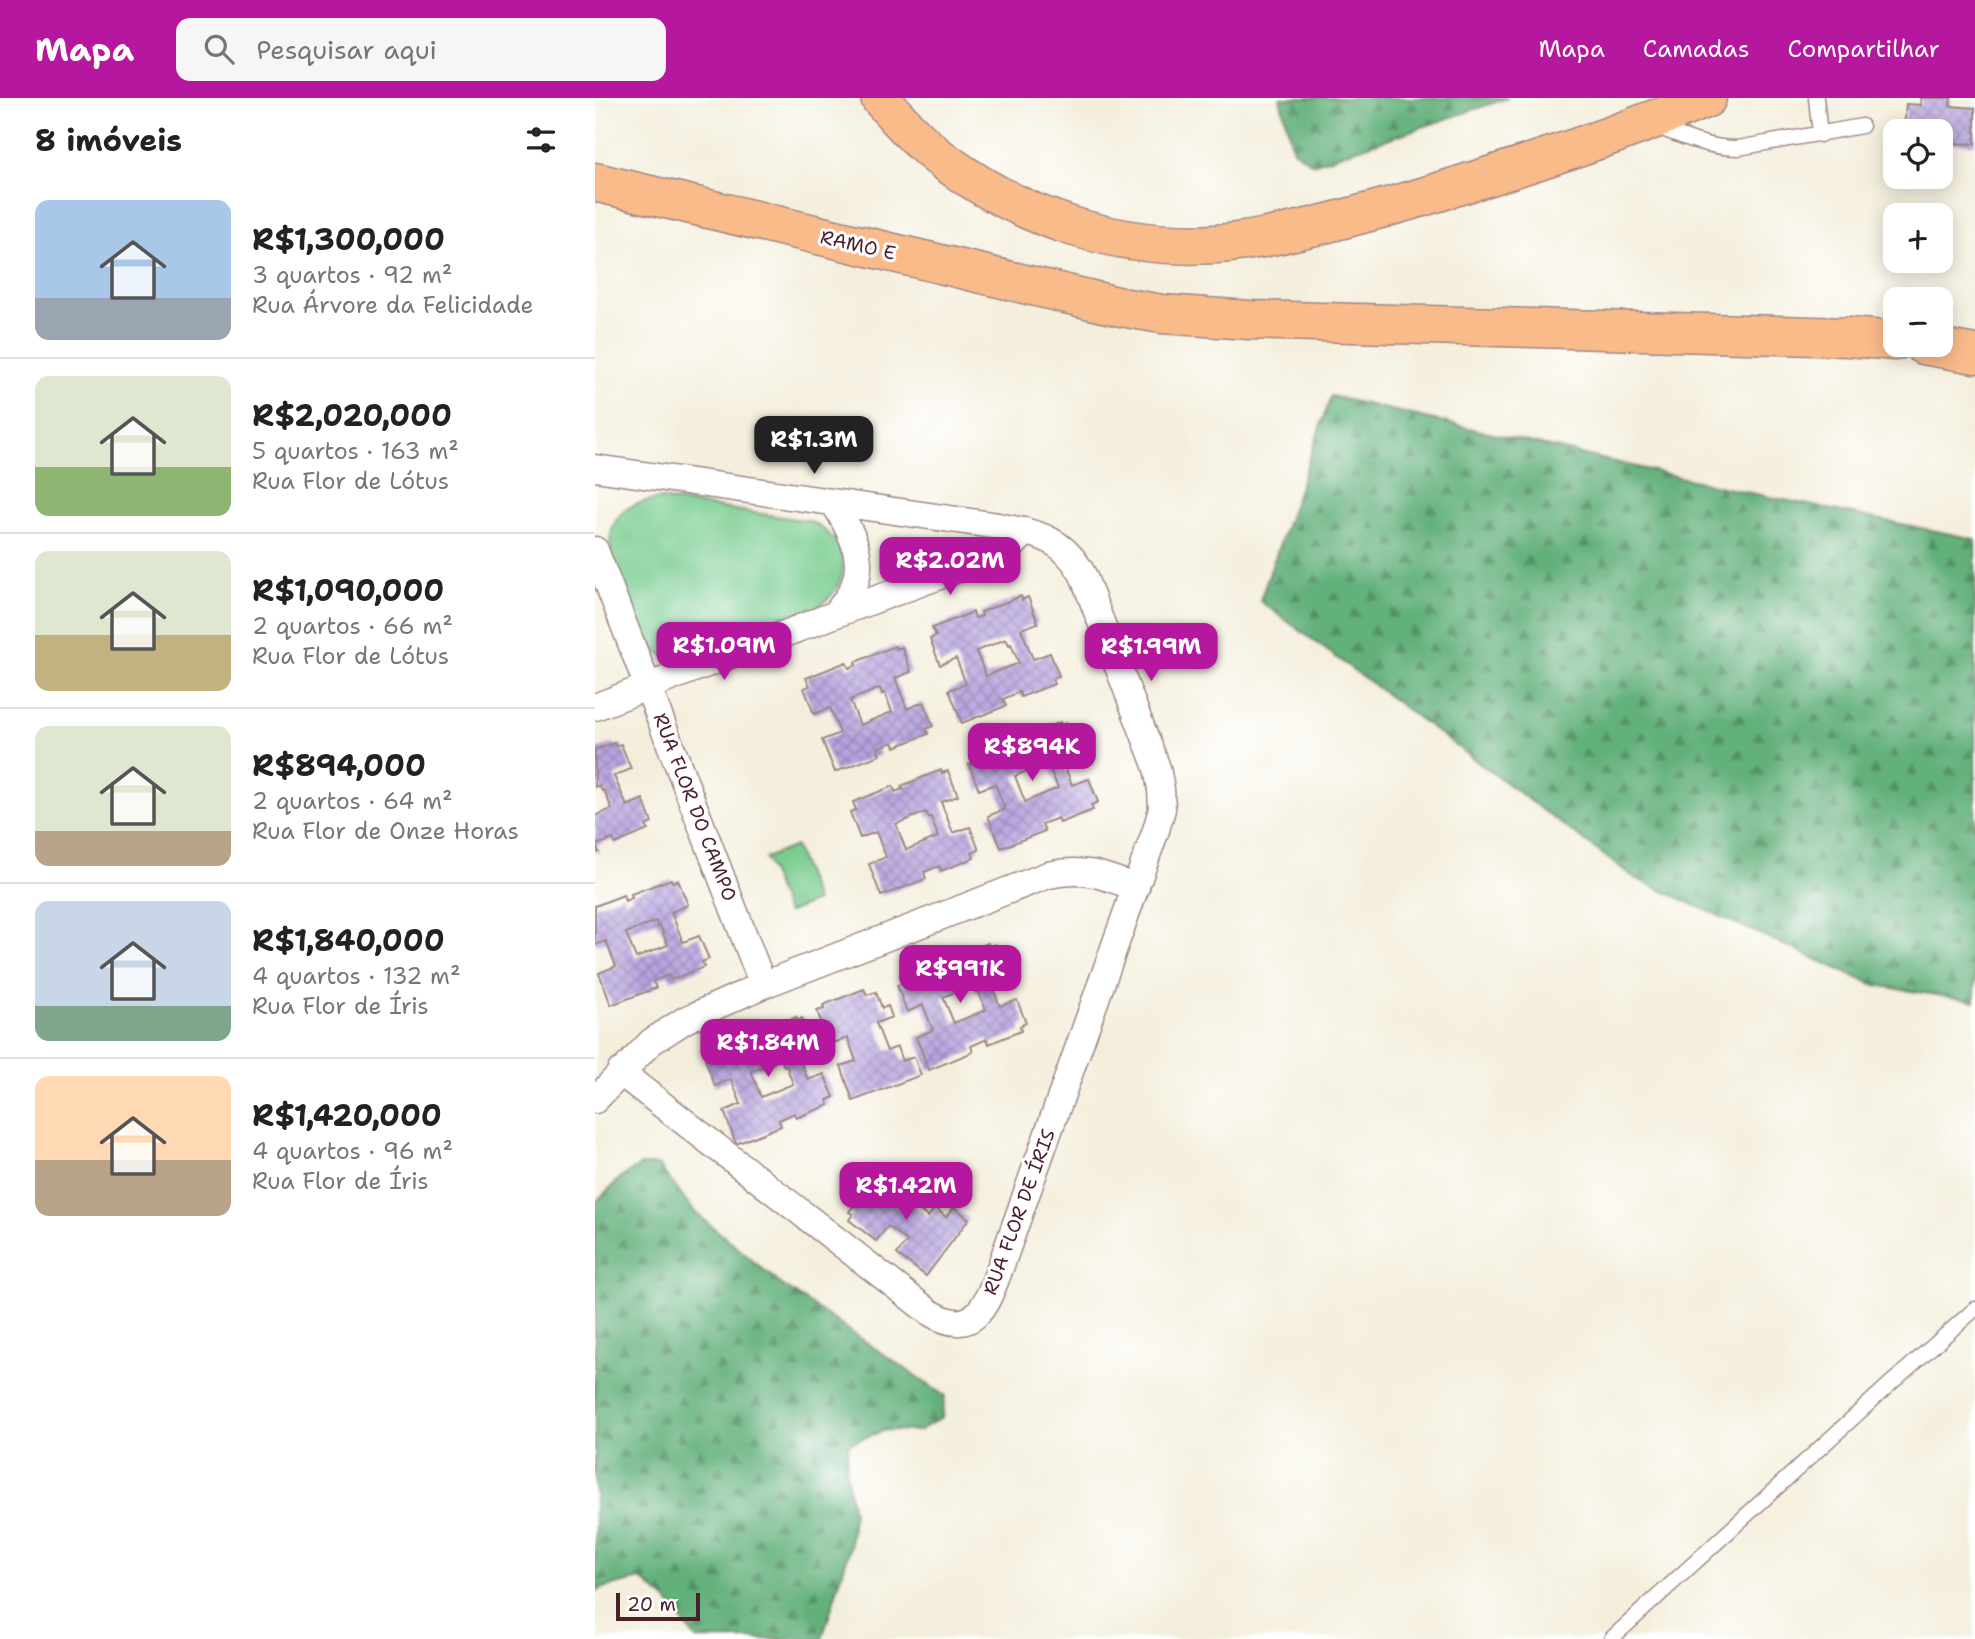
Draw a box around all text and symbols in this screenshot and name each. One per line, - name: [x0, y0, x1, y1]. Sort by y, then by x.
- search box: [176, 18, 666, 81]
- text: Mapa: [35, 27, 134, 72]
- icon: search: [200, 30, 238, 68]
- text: Pesquisar aqui: [256, 32, 437, 67]
- text: Mapa: [1538, 33, 1605, 65]
- text: Camadas: [1643, 33, 1750, 65]
- text: Compartilhar: [1788, 33, 1940, 65]
- map controls: [1883, 119, 1953, 357]
- button: locate: [1883, 119, 1953, 189]
- text: 8 imóveis: [35, 120, 182, 161]
- icon: filters: [522, 121, 560, 159]
- button: +: [1883, 203, 1953, 273]
- text: R$1,300,000: [252, 219, 445, 260]
- street label: RAMO E: [818, 224, 898, 266]
- icon: home: [91, 228, 175, 312]
- text: 3 quartos · 92 m²: [252, 260, 452, 290]
- button: −: [1883, 287, 1953, 357]
- text: Rua Árvore da Felicidade: [252, 290, 534, 320]
- text: R$2,020,000: [252, 395, 452, 436]
- icon: home: [91, 404, 175, 488]
- pin: R$1.3M: [757, 416, 871, 476]
- text: R$1.3M: [770, 424, 858, 454]
- text: 5 quartos · 163 m²: [252, 436, 459, 466]
- text: Rua Flor de Lótus: [252, 466, 449, 496]
- pin: R$2.02M: [885, 538, 1015, 597]
- text: R$2.02M: [895, 545, 1005, 575]
- text: R$1,090,000: [252, 570, 444, 611]
- icon: home: [91, 579, 175, 663]
- text: 2 quartos · 66 m²: [252, 611, 453, 641]
- pin: R$1.09M: [659, 622, 789, 682]
- pin: R$1.99M: [1086, 624, 1216, 683]
- text: R$1.09M: [672, 630, 776, 660]
- text: R$1.99M: [1101, 631, 1201, 661]
- text: Rua Flor de Lótus: [252, 641, 449, 671]
- street label: RUA FLOR DO CAMPO: [648, 709, 742, 905]
- pin: R$894K: [975, 724, 1089, 783]
- text: R$894K: [984, 731, 1080, 761]
- text: R$894,000: [252, 745, 426, 786]
- icon: home: [91, 754, 175, 838]
- text: 2 quartos · 64 m²: [252, 786, 453, 816]
- text: Rua Flor de Onze Horas: [252, 816, 519, 846]
- text: R$1,840,000: [252, 920, 445, 961]
- icon: home: [91, 929, 175, 1013]
- pin: R$991K: [903, 946, 1017, 1005]
- text: R$991K: [915, 953, 1005, 983]
- text: 4 quartos · 132 m²: [252, 961, 460, 991]
- text: Rua Flor de Íris: [252, 991, 429, 1021]
- pin: R$1.84M: [703, 1020, 833, 1079]
- text: R$1.84M: [716, 1027, 820, 1057]
- text: R$1,420,000: [252, 1095, 442, 1136]
- icon: home: [91, 1104, 175, 1188]
- street label: RUA FLOR DE ÍRIS: [976, 1125, 1061, 1298]
- text: 4 quartos · 96 m²: [252, 1136, 453, 1166]
- pin: R$1.42M: [841, 1162, 971, 1222]
- text: Rua Flor de Íris: [252, 1166, 429, 1196]
- text: R$1.42M: [855, 1170, 957, 1200]
- scale bar: [616, 1590, 700, 1622]
- text: 20 m: [627, 1592, 676, 1617]

